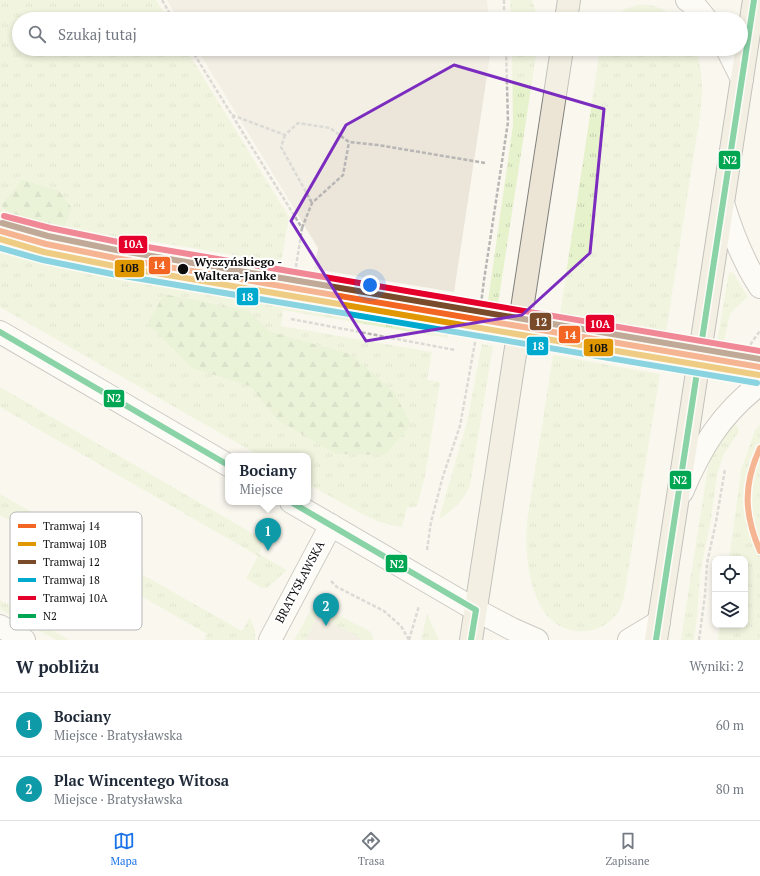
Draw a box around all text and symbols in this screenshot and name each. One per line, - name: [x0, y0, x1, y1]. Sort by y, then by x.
- search box: [12, 12, 748, 56]
- icon: search: [26, 23, 48, 45]
- text: Szukaj tutaj: [58, 24, 137, 44]
- line badge: N2: [718, 150, 741, 170]
- text: N2: [723, 153, 737, 167]
- line badge: 10A: [118, 235, 148, 254]
- text: 10A: [123, 237, 144, 251]
- place label: Wyszyńskiego - Waltera-Janke: [194, 254, 282, 283]
- line badge: 14: [148, 256, 171, 275]
- text: 14: [153, 258, 166, 272]
- line badge: 10B: [114, 259, 145, 278]
- text: 10B: [119, 261, 139, 275]
- marker: Wyszyńskiego - Waltera-Janke: [176, 262, 190, 276]
- your location: [360, 275, 380, 295]
- line badge: 18: [236, 287, 259, 306]
- text: 18: [241, 290, 253, 304]
- line badge: 12: [529, 312, 552, 331]
- line badge: 10A: [585, 314, 615, 333]
- text: 12: [535, 315, 547, 329]
- text: 10A: [590, 317, 611, 331]
- line badge: 14: [558, 325, 581, 344]
- text: 14: [564, 328, 577, 342]
- line badge: 18: [526, 336, 549, 356]
- line badge: 10B: [583, 338, 614, 357]
- text: 18: [532, 339, 544, 353]
- text: 10B: [588, 341, 608, 355]
- line badge: N2: [103, 389, 125, 408]
- text: N2: [107, 391, 121, 405]
- popup: [225, 453, 311, 505]
- text: Bociany: [240, 460, 296, 480]
- line badge: N2: [669, 470, 692, 490]
- text: N2: [673, 473, 687, 487]
- text: Miejsce: [240, 480, 283, 498]
- legend: [10, 512, 142, 630]
- pin: 1: [255, 518, 281, 551]
- text: Tramwaj 14: [43, 519, 100, 533]
- text: Tramwaj 10B: [43, 537, 107, 551]
- street label: BRATYSŁAWSKA: [272, 537, 328, 625]
- line badge: N2: [385, 554, 408, 573]
- text: Tramwaj 12: [43, 555, 100, 569]
- map controls: [712, 556, 748, 628]
- button: locate: [712, 556, 748, 592]
- text: N2: [390, 557, 404, 571]
- text: Tramwaj 18: [43, 573, 100, 587]
- text: Tramwaj 10A: [43, 591, 108, 605]
- button: layers: [712, 592, 748, 628]
- pin: 2: [313, 593, 339, 626]
- text: N2: [43, 609, 57, 623]
- text: W pobliżu: [16, 655, 99, 678]
- text: Wyniki: 2: [689, 657, 744, 675]
- text: Bociany: [54, 706, 111, 726]
- text: 1: [25, 716, 33, 734]
- text: 60 m: [716, 716, 744, 734]
- text: Miejsce · Bratysławska: [54, 726, 183, 744]
- text: Plac Wincentego Witosa: [54, 770, 229, 790]
- text: 2: [25, 780, 33, 798]
- text: 80 m: [716, 780, 744, 798]
- text: Miejsce · Bratysławska: [54, 790, 183, 808]
- tab: Mapa: [110, 830, 137, 868]
- tab: Trasa: [358, 830, 385, 868]
- tab: Zapisane: [605, 830, 650, 868]

